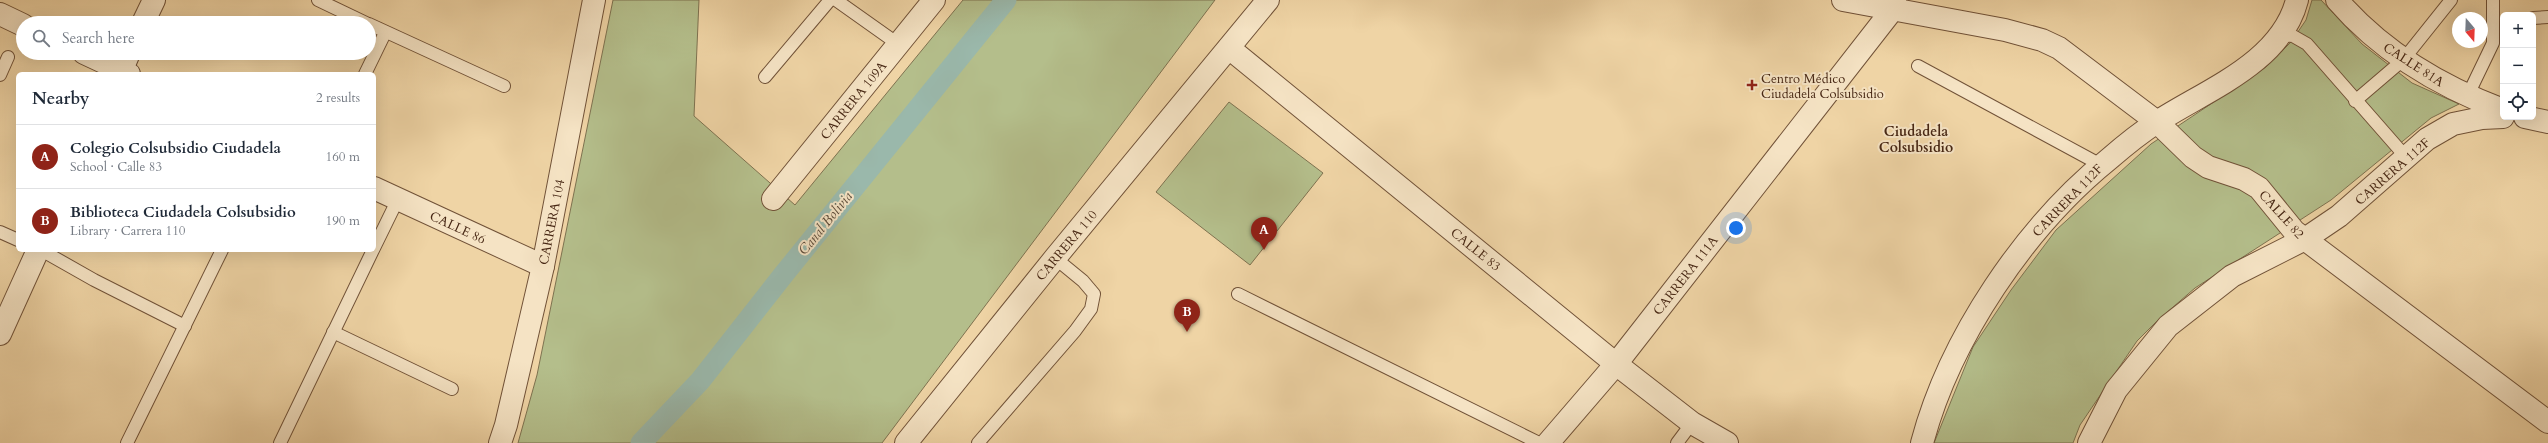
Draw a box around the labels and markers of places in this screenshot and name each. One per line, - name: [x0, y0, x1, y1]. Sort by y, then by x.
- place label: Centro Médico Ciudadela Colsubsidio: [1761, 70, 1884, 103]
- marker: Centro Médico Ciudadela Colsubsidio: [1746, 79, 1758, 91]
- pin: A: [1251, 217, 1277, 250]
- pin: B: [1174, 299, 1200, 332]

